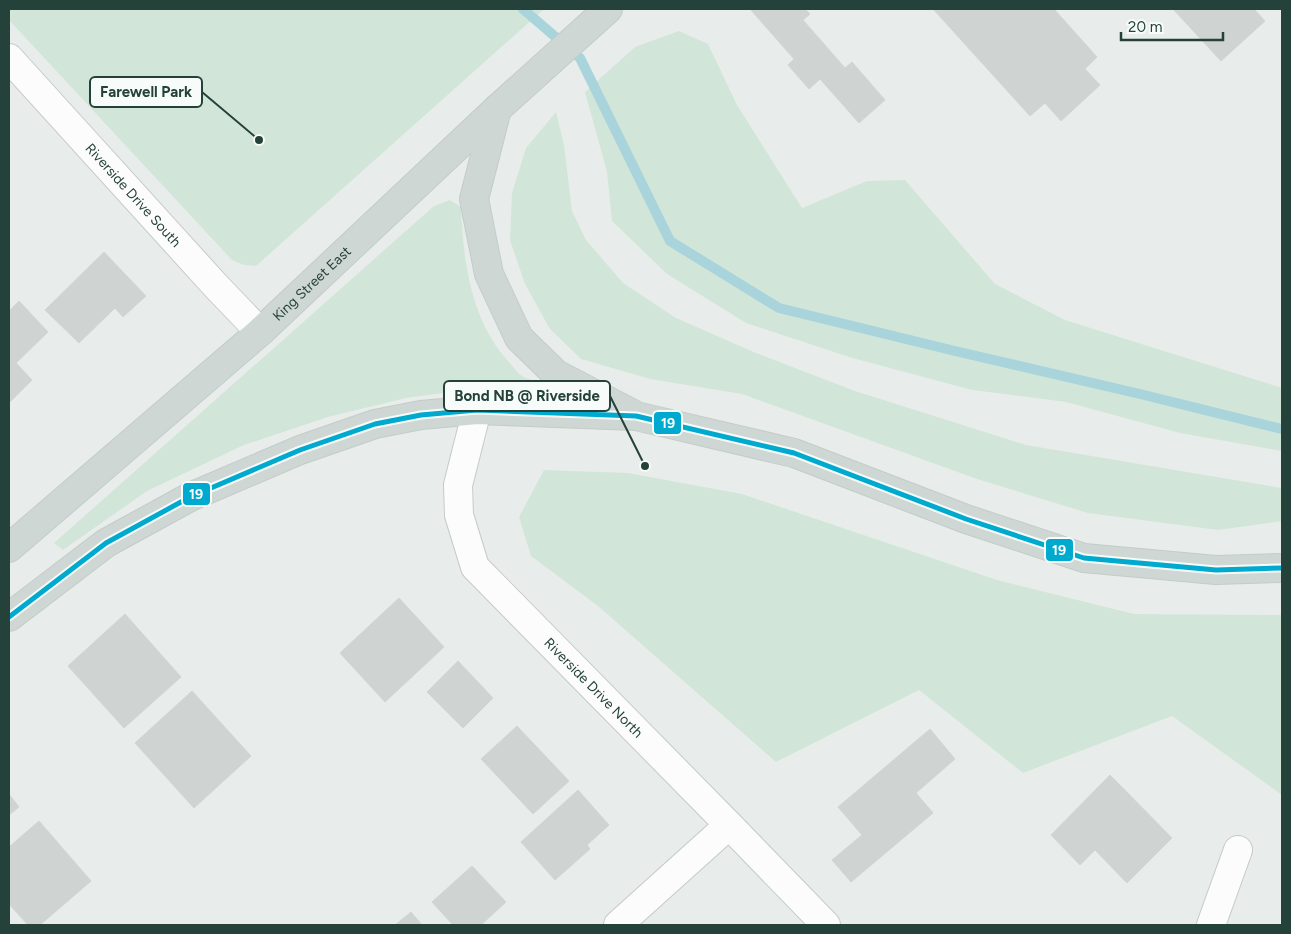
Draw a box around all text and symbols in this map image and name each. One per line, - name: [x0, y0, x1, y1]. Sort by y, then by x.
- scale bar: [1121, 10, 1224, 42]
- text: 20 m: [1128, 18, 1162, 36]
- callout: Farewell Park: [90, 77, 202, 107]
- text: Farewell Park: [100, 83, 192, 101]
- street label: Riverside Drive South: [82, 140, 184, 251]
- street label: King Street East: [269, 243, 355, 325]
- callout: Bond NB @ Riverside: [444, 381, 610, 411]
- text: Bond NB @ Riverside: [454, 387, 600, 405]
- line badge: 19: [653, 411, 682, 435]
- text: 19: [661, 415, 675, 432]
- line badge: 19: [182, 482, 211, 506]
- text: 19: [189, 486, 203, 503]
- line badge: 19: [1045, 538, 1074, 562]
- text: 19: [1052, 542, 1066, 559]
- street label: Riverside Drive North: [541, 634, 646, 742]

